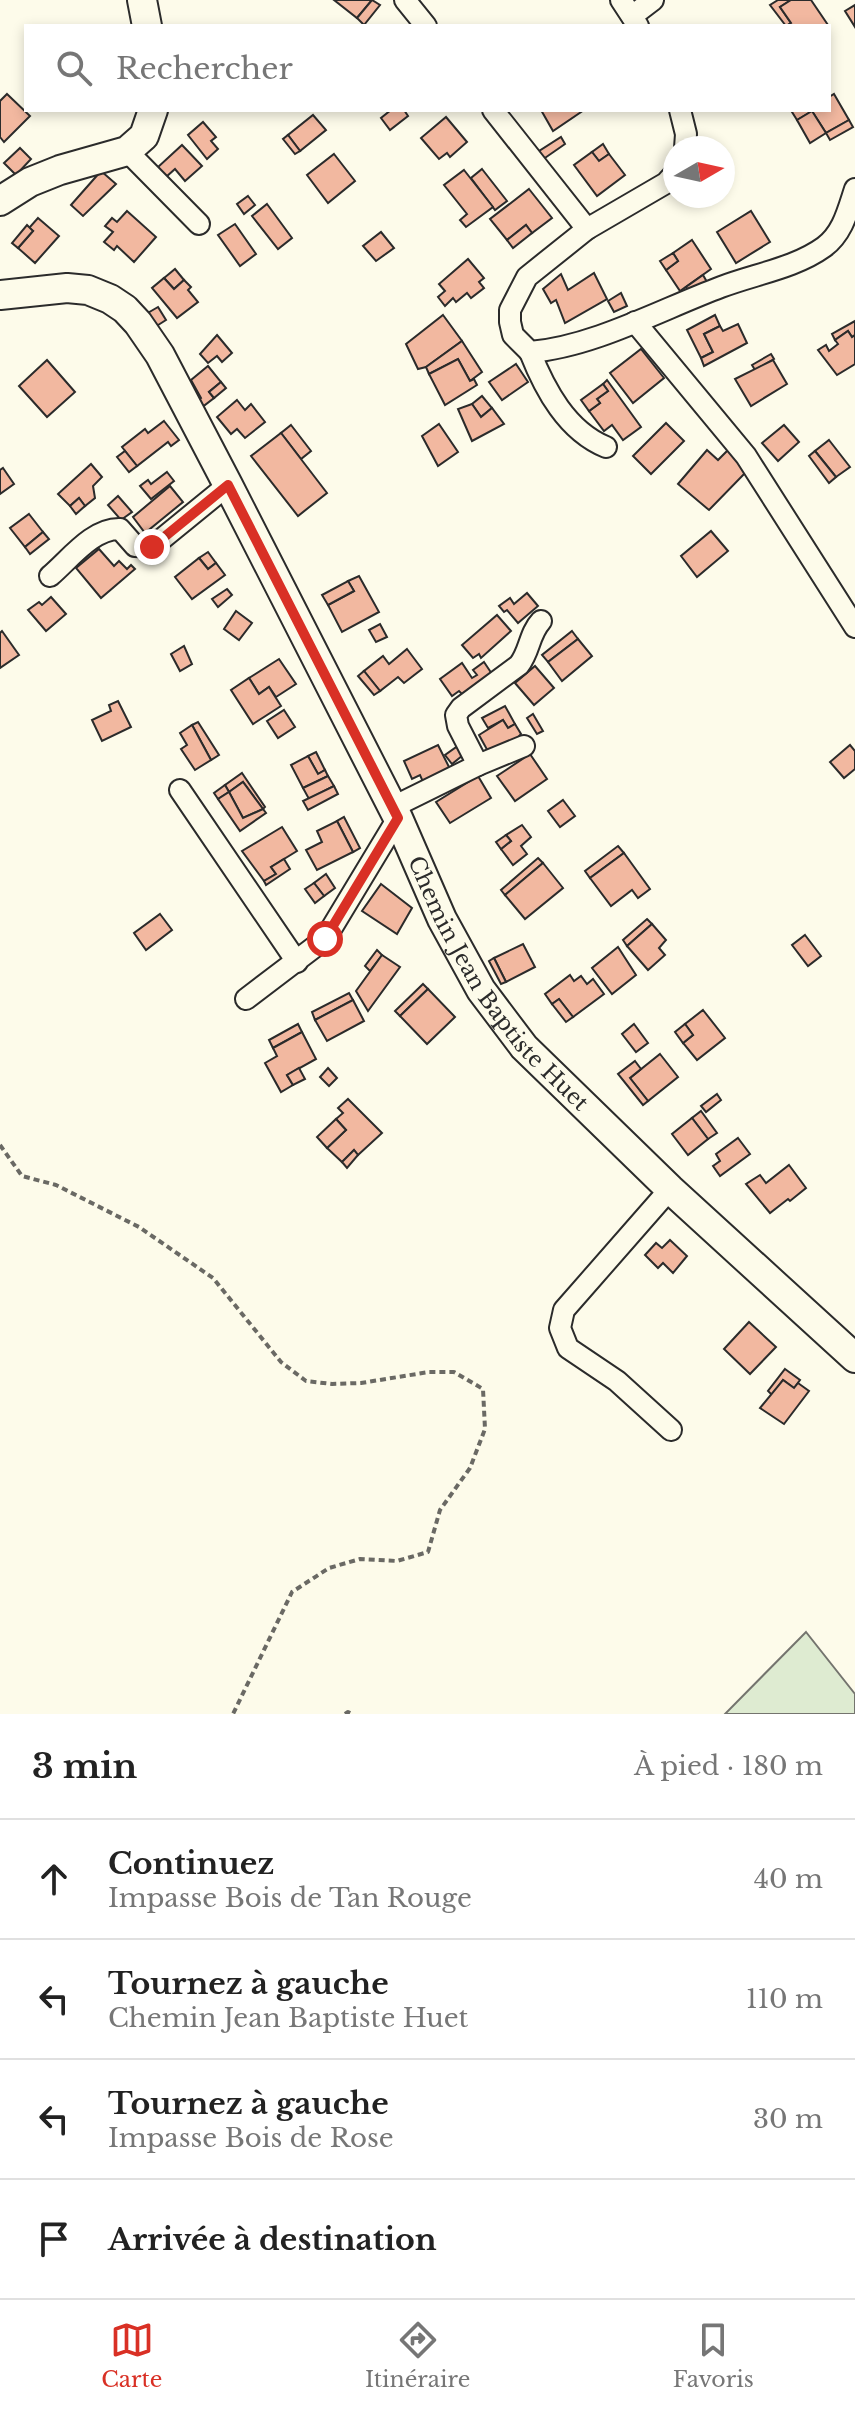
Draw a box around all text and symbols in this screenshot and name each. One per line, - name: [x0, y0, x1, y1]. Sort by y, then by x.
- search box: [24, 24, 831, 112]
- icon: search: [52, 46, 96, 90]
- text: Rechercher: [116, 50, 293, 87]
- north arrow: [663, 136, 735, 208]
- route end: [134, 529, 170, 565]
- street label: Chemin Jean Baptiste Huet: [402, 852, 595, 1117]
- route start: [307, 921, 343, 957]
- text: 3 min: [32, 1745, 137, 1787]
- text: À pied · 180 m: [634, 1750, 823, 1782]
- text: Continuez: [108, 1845, 274, 1882]
- icon: ahead: [32, 1857, 76, 1901]
- text: 40 m: [754, 1863, 823, 1895]
- text: Impasse Bois de Tan Rouge: [108, 1882, 472, 1914]
- text: Tournez à gauche: [108, 1965, 389, 2002]
- icon: left: [32, 1977, 76, 2021]
- text: 110 m: [746, 1983, 823, 2015]
- text: Chemin Jean Baptiste Huet: [108, 2002, 468, 2034]
- text: Tournez à gauche: [108, 2085, 389, 2122]
- icon: left: [32, 2097, 76, 2141]
- text: 30 m: [753, 2103, 823, 2135]
- text: Impasse Bois de Rose: [108, 2122, 394, 2154]
- icon: arrive: [32, 2217, 76, 2261]
- text: Arrivée à destination: [108, 2221, 437, 2258]
- tab: Carte: [101, 2318, 162, 2393]
- tab: Itinéraire: [365, 2318, 470, 2393]
- tab: Favoris: [673, 2318, 754, 2393]

